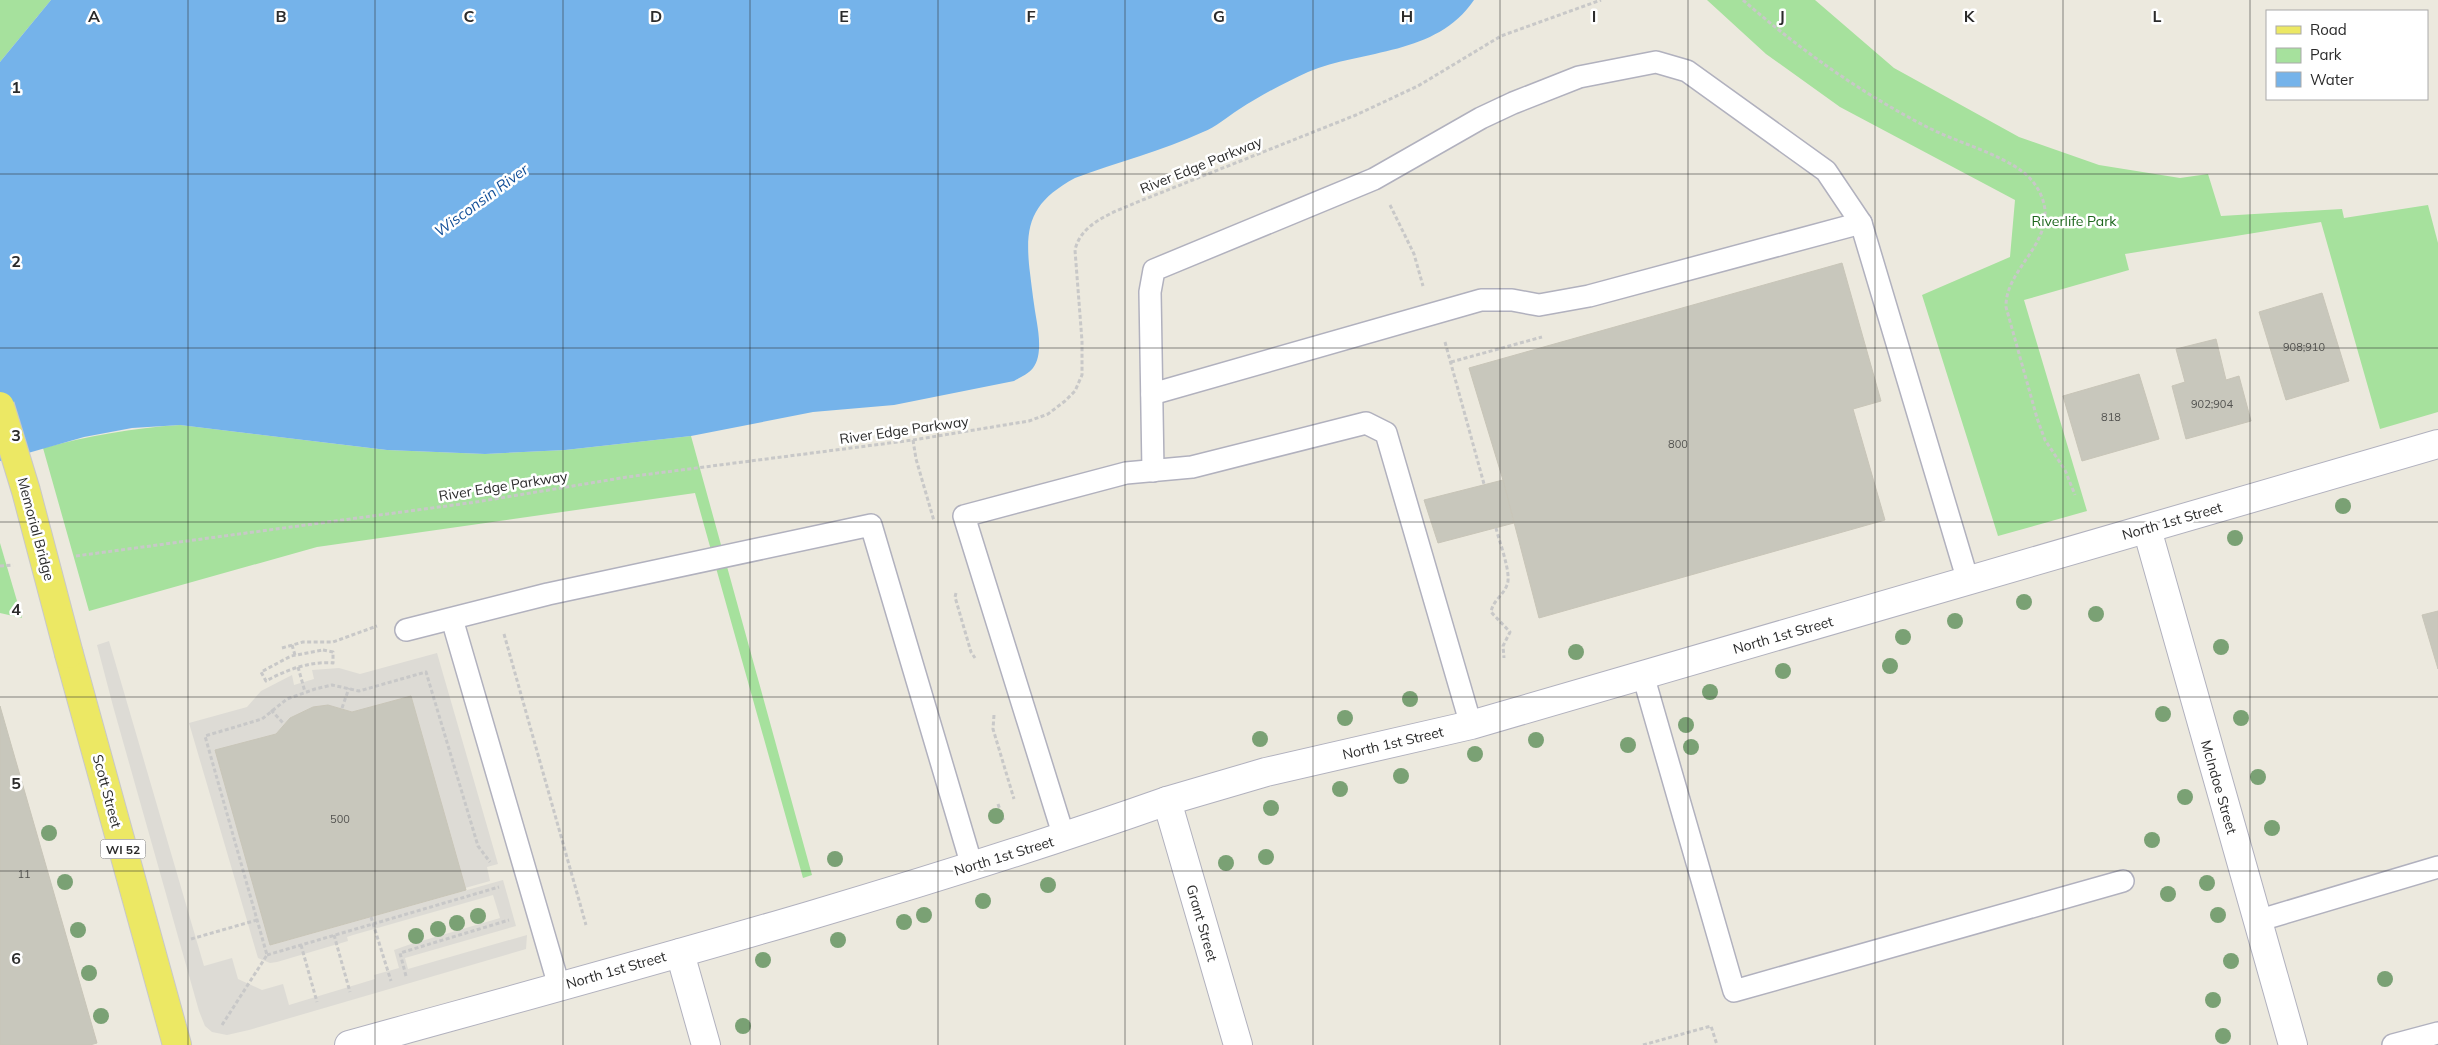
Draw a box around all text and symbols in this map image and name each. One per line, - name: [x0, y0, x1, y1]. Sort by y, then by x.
- text: A: [88, 6, 100, 26]
- text: B: [275, 6, 287, 26]
- text: C: [464, 6, 475, 26]
- text: D: [650, 6, 662, 26]
- text: E: [839, 6, 849, 26]
- text: F: [1026, 6, 1036, 26]
- text: G: [1213, 6, 1225, 26]
- text: H: [1401, 6, 1413, 26]
- text: I: [1592, 6, 1596, 26]
- text: J: [1779, 6, 1785, 26]
- text: K: [1964, 6, 1976, 26]
- text: L: [2153, 6, 2162, 26]
- legend: [2266, 10, 2428, 100]
- text: Road: [2310, 20, 2347, 39]
- text: Park: [2310, 45, 2342, 64]
- text: Water: [2310, 70, 2354, 89]
- text: 1: [11, 77, 21, 97]
- street label: River Edge Parkway: [1137, 132, 1265, 198]
- water label: Wisconsin River: [430, 159, 532, 240]
- park label: Riverlife Park: [2032, 212, 2117, 230]
- text: 2: [11, 251, 21, 271]
- house number: 908;910: [2283, 340, 2325, 354]
- house number: 902;904: [2191, 397, 2233, 411]
- house number: 818: [2101, 410, 2121, 424]
- street label: River Edge Parkway: [838, 412, 970, 448]
- text: 3: [11, 425, 21, 445]
- house number: 800: [1668, 437, 1688, 451]
- street label: River Edge Parkway: [437, 467, 569, 505]
- street label: Memorial Bridge: [14, 475, 58, 583]
- street label: North 1st Street: [2120, 498, 2224, 544]
- text: 4: [11, 599, 21, 619]
- street label: North 1st Street: [1731, 612, 1835, 658]
- street label: North 1st Street: [1341, 723, 1445, 763]
- street label: McIndoe Street: [2197, 738, 2241, 836]
- street label: Scott Street: [89, 752, 125, 830]
- text: 5: [11, 773, 21, 793]
- house number: 500: [330, 812, 350, 826]
- street label: North 1st Street: [952, 832, 1056, 880]
- road number: WI 52: [100, 840, 146, 859]
- house number: 11: [17, 867, 31, 881]
- street label: Grant Street: [1182, 882, 1222, 964]
- street label: North 1st Street: [564, 947, 668, 993]
- text: 6: [11, 948, 21, 968]

